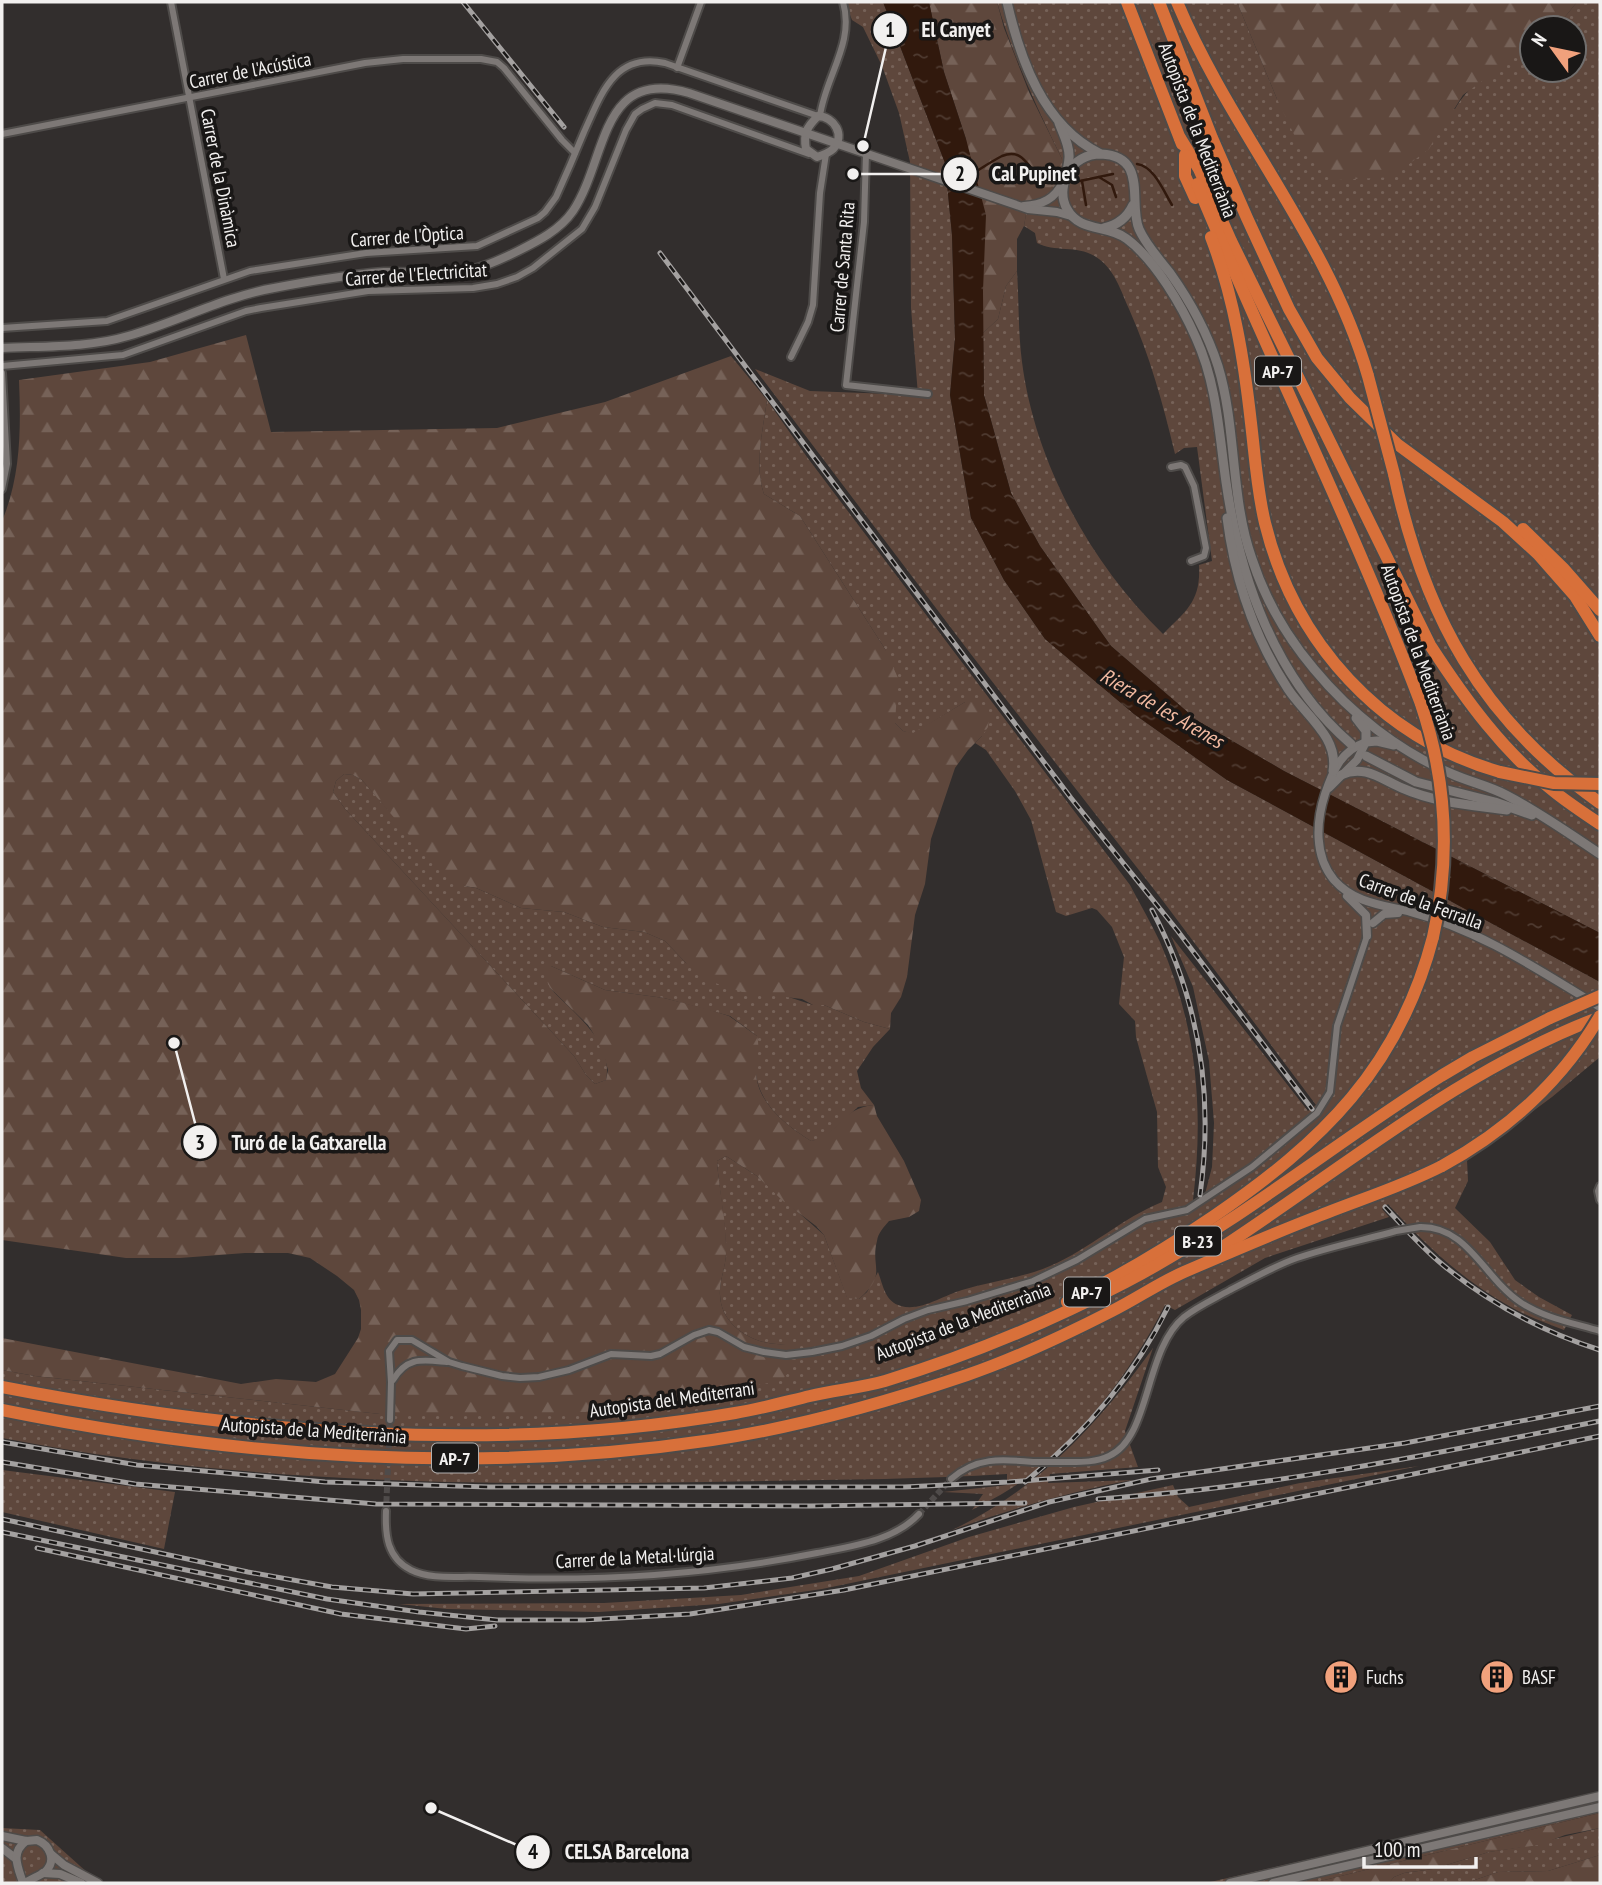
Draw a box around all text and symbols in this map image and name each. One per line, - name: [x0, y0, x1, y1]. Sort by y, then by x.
- callout: El Canyet: [872, 9, 1004, 51]
- north arrow: [1518, 14, 1588, 84]
- text: 1: [885, 16, 895, 43]
- text: El Canyet: [921, 16, 991, 43]
- text: N: [1526, 29, 1552, 51]
- street label: Autopista de la Mediterrània: [1154, 39, 1242, 221]
- street label: Carrer de l'Acústica: [187, 46, 313, 94]
- street label: Carrer de la Dinàmica: [196, 107, 246, 249]
- callout: Cal Pupinet: [942, 153, 1090, 195]
- text: 2: [955, 160, 965, 187]
- text: Cal Pupinet: [991, 160, 1077, 187]
- street label: Carrer de Santa Rita: [824, 201, 860, 333]
- street label: Carrer de l'Òptica: [350, 220, 464, 252]
- street label: Carrer de l'Electricitat: [344, 257, 488, 291]
- road number: AP-7: [1255, 356, 1301, 386]
- street label: Autopista de la Mediterrània: [1376, 561, 1462, 743]
- water label: Riera de les Arenes: [1095, 662, 1230, 755]
- street label: Carrer de la Ferralla: [1356, 868, 1486, 934]
- callout: Turó de la Gatxarella: [183, 1121, 401, 1163]
- text: 3: [195, 1129, 205, 1156]
- text: Turó de la Gatxarella: [232, 1129, 387, 1156]
- road number: B-23: [1175, 1226, 1221, 1256]
- street label: Autopista de la Mediterrània: [872, 1277, 1054, 1365]
- road number: AP-7: [1064, 1278, 1110, 1307]
- street label: Autopista del Mediterrani: [588, 1376, 756, 1422]
- street label: Autopista de la Mediterrània: [221, 1412, 407, 1448]
- road number: AP-7: [432, 1443, 478, 1472]
- street label: Carrer de la Metal·lúrgia: [555, 1541, 715, 1573]
- building icon: Fuchs: [1322, 1658, 1360, 1696]
- building icon: BASF: [1478, 1658, 1516, 1696]
- place label: Fuchs: [1366, 1665, 1404, 1689]
- place label: BASF: [1522, 1665, 1556, 1689]
- scale bar: [1364, 1826, 1476, 1870]
- callout: CELSA Barcelona: [516, 1831, 704, 1873]
- text: 100 m: [1374, 1836, 1420, 1863]
- text: 4: [528, 1838, 538, 1865]
- text: CELSA Barcelona: [565, 1838, 690, 1865]

